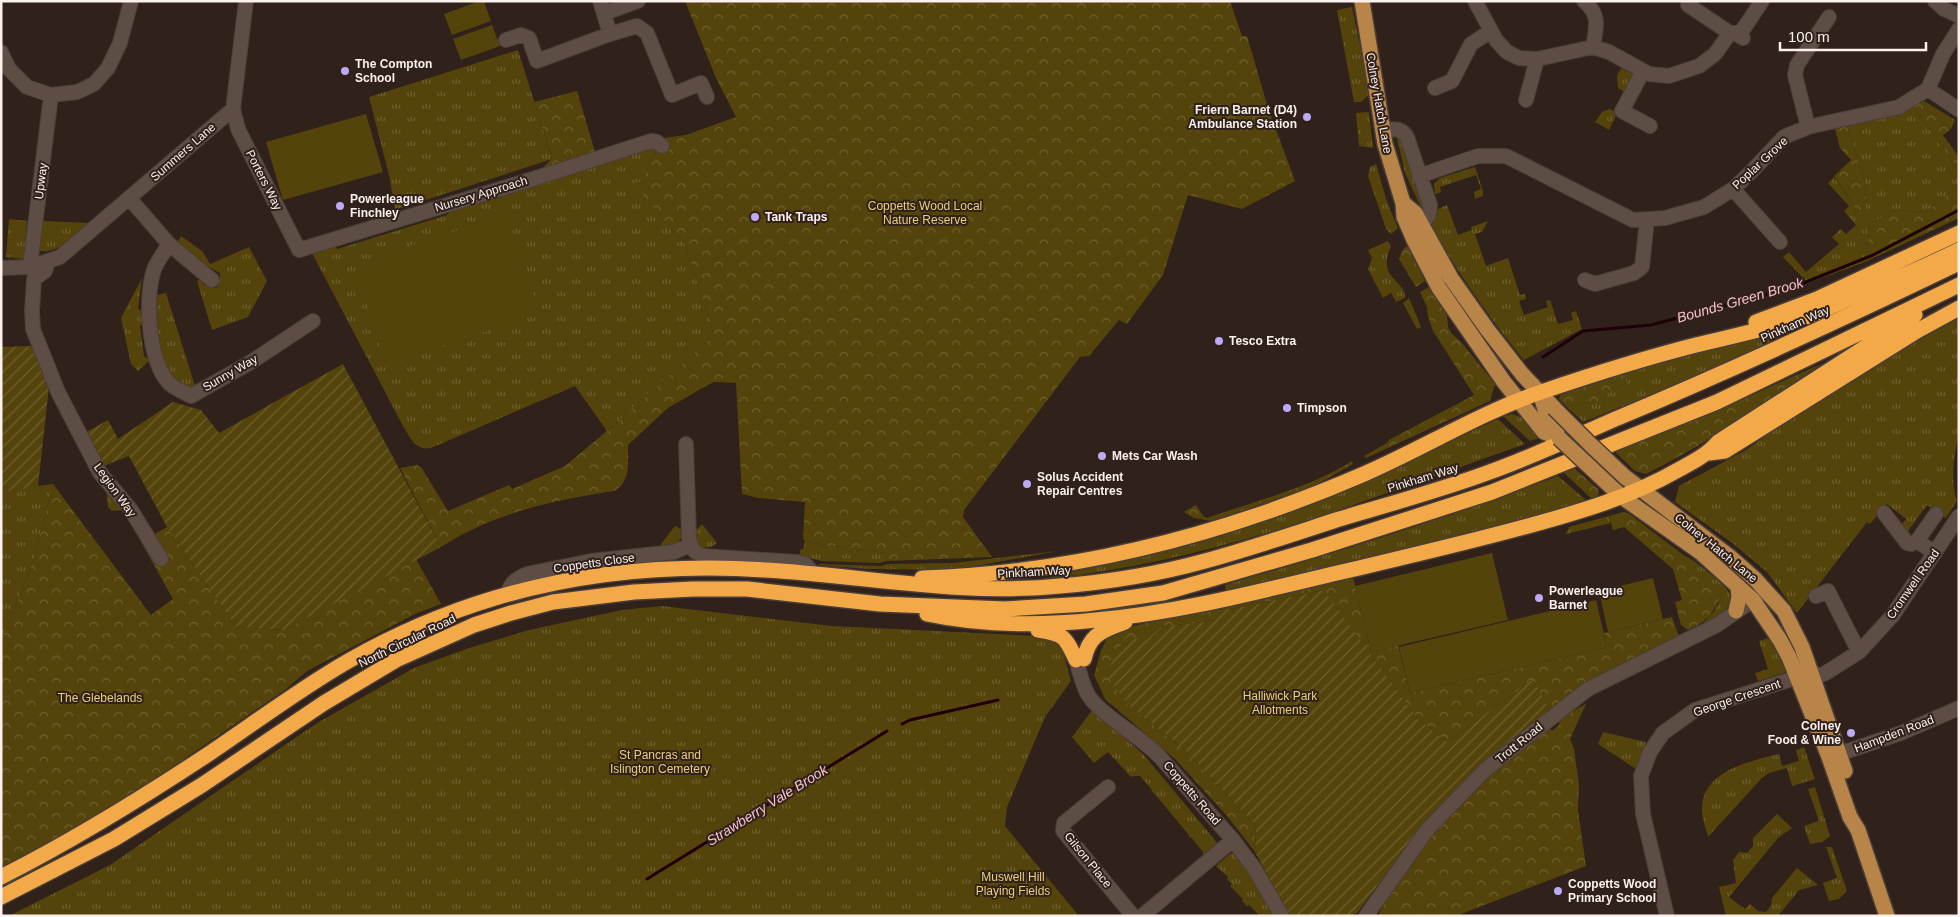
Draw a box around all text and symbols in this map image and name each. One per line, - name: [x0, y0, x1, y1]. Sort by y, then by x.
- scale bar: [1780, 20, 1926, 52]
- text: 100 m: [1788, 28, 1830, 45]
- street label: Colney Hatch Lane: [1363, 52, 1395, 155]
- place label: The Compton School: [355, 57, 432, 85]
- marker: The Compton School: [339, 65, 351, 77]
- place label: Friern Barnet (D4) Ambulance Station: [1188, 103, 1297, 131]
- marker: Friern Barnet (D4) Ambulance Station: [1301, 111, 1313, 123]
- street label: Summers Lane: [148, 120, 219, 184]
- street label: Poplar Grove: [1729, 134, 1791, 192]
- street label: Porters Way: [243, 148, 285, 212]
- street label: Upway: [32, 162, 50, 200]
- street label: Nursery Approach: [433, 173, 529, 215]
- place label: Powerleague Finchley: [350, 192, 424, 220]
- park label: Coppetts Wood Local Nature Reserve: [868, 199, 982, 227]
- marker: Powerleague Finchley: [334, 200, 346, 212]
- place label: Tank Traps: [765, 210, 828, 224]
- marker: Tank Traps: [749, 211, 761, 223]
- water label: Bounds Green Brook: [1675, 274, 1806, 326]
- street label: Pinkham Way: [1759, 303, 1831, 345]
- place label: Tesco Extra: [1229, 334, 1296, 348]
- marker: Tesco Extra: [1213, 335, 1225, 347]
- street label: Sunny Way: [200, 352, 260, 394]
- place label: Timpson: [1297, 401, 1347, 415]
- marker: Timpson: [1281, 402, 1293, 414]
- place label: Mets Car Wash: [1112, 449, 1198, 463]
- marker: Mets Car Wash: [1096, 450, 1108, 462]
- street label: Legion Way: [91, 460, 139, 520]
- street label: Pinkham Way: [1386, 461, 1460, 495]
- place label: Solus Accident Repair Centres: [1037, 470, 1123, 498]
- marker: Solus Accident Repair Centres: [1021, 478, 1033, 490]
- street label: Colney Hatch Lane: [1672, 510, 1760, 586]
- street label: Cromwell Road: [1884, 546, 1942, 622]
- street label: Coppetts Close: [552, 550, 636, 576]
- street label: Pinkham Way: [997, 563, 1071, 581]
- place label: Powerleague Barnet: [1549, 584, 1623, 612]
- marker: Powerleague Barnet: [1533, 592, 1545, 604]
- street label: North Circular Road: [356, 611, 458, 671]
- street label: George Crescent: [1692, 676, 1783, 719]
- park label: Halliwick Park Allotments: [1243, 689, 1318, 717]
- park label: The Glebelands: [58, 691, 142, 705]
- street label: Hampden Road: [1852, 712, 1936, 756]
- place label: Colney Food & Wine: [1768, 719, 1841, 747]
- street label: Trott Road: [1493, 720, 1545, 766]
- marker: Colney Food & Wine: [1845, 727, 1857, 739]
- park label: St Pancras and Islington Cemetery: [610, 748, 710, 776]
- street label: Coppetts Road: [1160, 758, 1224, 828]
- water label: Strawberry Vale Brook: [704, 761, 831, 849]
- street label: Gilson Place: [1061, 829, 1115, 891]
- park label: Muswell Hill Playing Fields: [976, 870, 1050, 898]
- place label: Coppetts Wood Primary School: [1568, 877, 1656, 905]
- marker: Coppetts Wood Primary School: [1552, 885, 1564, 897]

